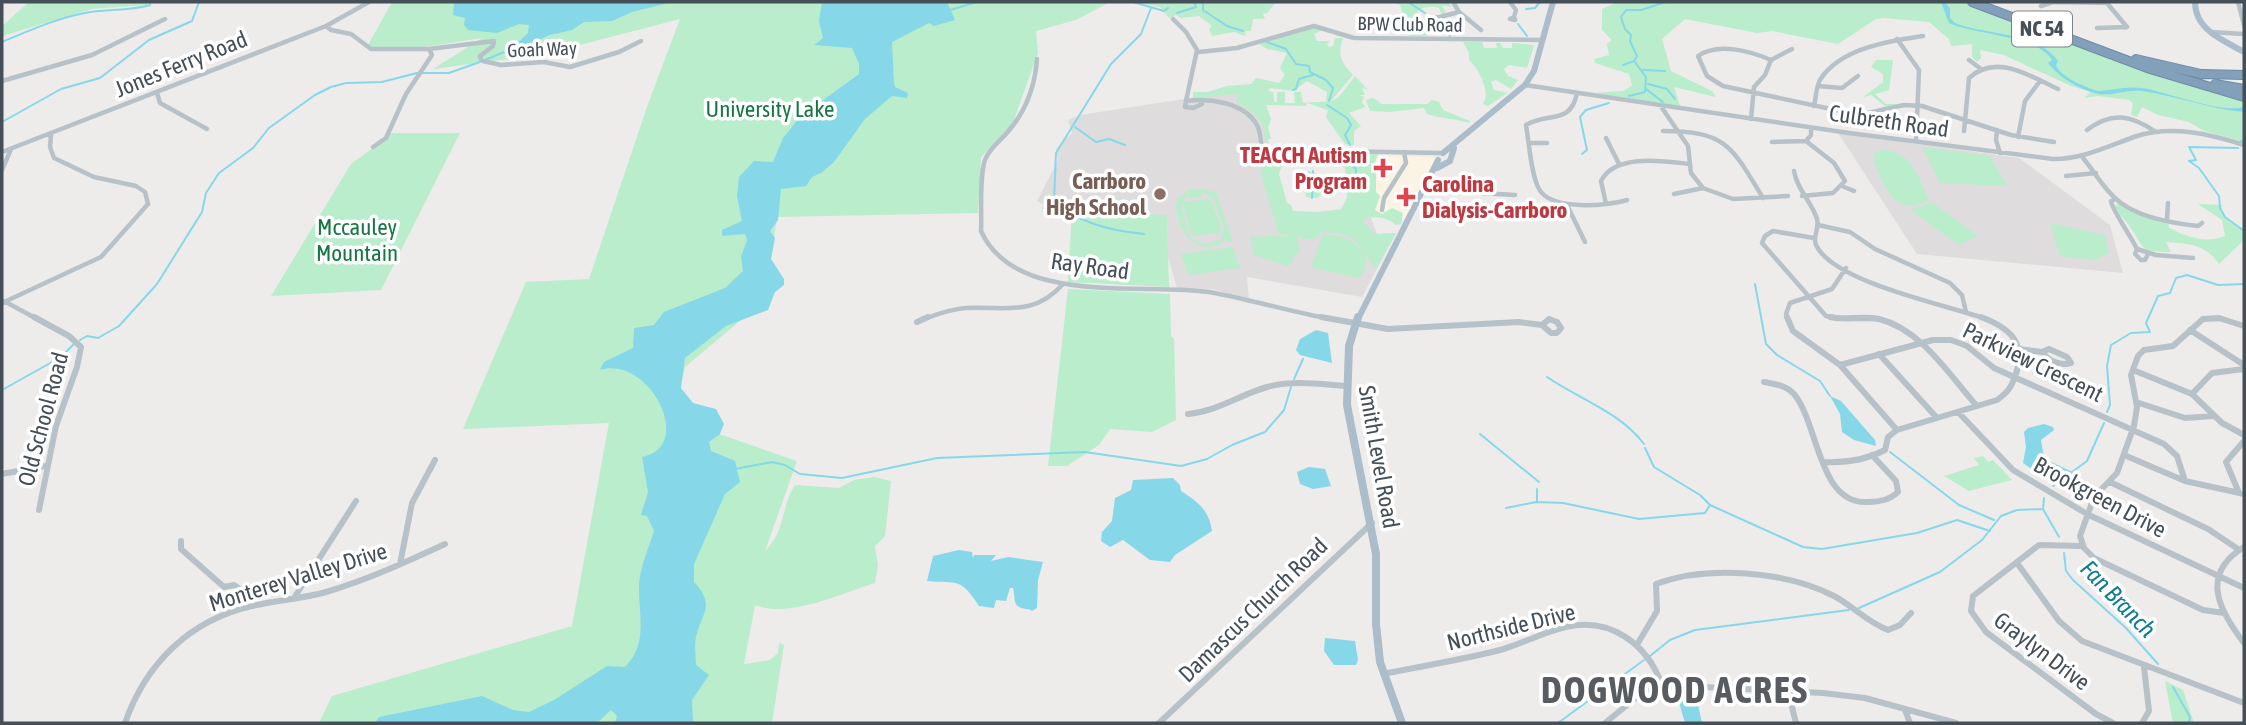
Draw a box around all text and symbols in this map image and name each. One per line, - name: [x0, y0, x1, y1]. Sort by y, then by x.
- street label: BPW Club Road: [1357, 12, 1463, 36]
- road number: NC 54: [2012, 12, 2072, 46]
- street label: Jones Ferry Road: [111, 26, 251, 102]
- street label: Goah Way: [507, 37, 577, 61]
- park label: University Lake: [706, 96, 834, 122]
- street label: Culbreth Road: [1828, 100, 1950, 142]
- place label: TEACCH Autism Program: [1240, 142, 1367, 194]
- marker: TEACCH Autism Program: [1373, 158, 1393, 178]
- place label: Carrboro High School: [1046, 168, 1147, 220]
- place label: Carolina Dialysis-Carrboro: [1422, 171, 1568, 223]
- marker: Carrboro High School: [1152, 186, 1168, 202]
- marker: Carolina Dialysis-Carrboro: [1396, 187, 1416, 207]
- park label: Mccauley Mountain: [316, 214, 398, 266]
- street label: Ray Road: [1049, 248, 1131, 284]
- street label: Parkview Crescent: [1959, 317, 2107, 407]
- street label: Old School Road: [13, 349, 73, 489]
- street label: Smith Level Road: [1354, 384, 1404, 530]
- street label: Brookgreen Drive: [2030, 451, 2170, 543]
- street label: Damascus Church Road: [1173, 533, 1333, 687]
- street label: Monterey Valley Drive: [206, 538, 390, 616]
- water label: Fan Branch: [2075, 555, 2162, 643]
- street label: Northside Drive: [1444, 599, 1578, 655]
- street label: Graylyn Drive: [1989, 607, 2095, 695]
- district label: DOGWOOD ACRES: [1541, 668, 1809, 711]

